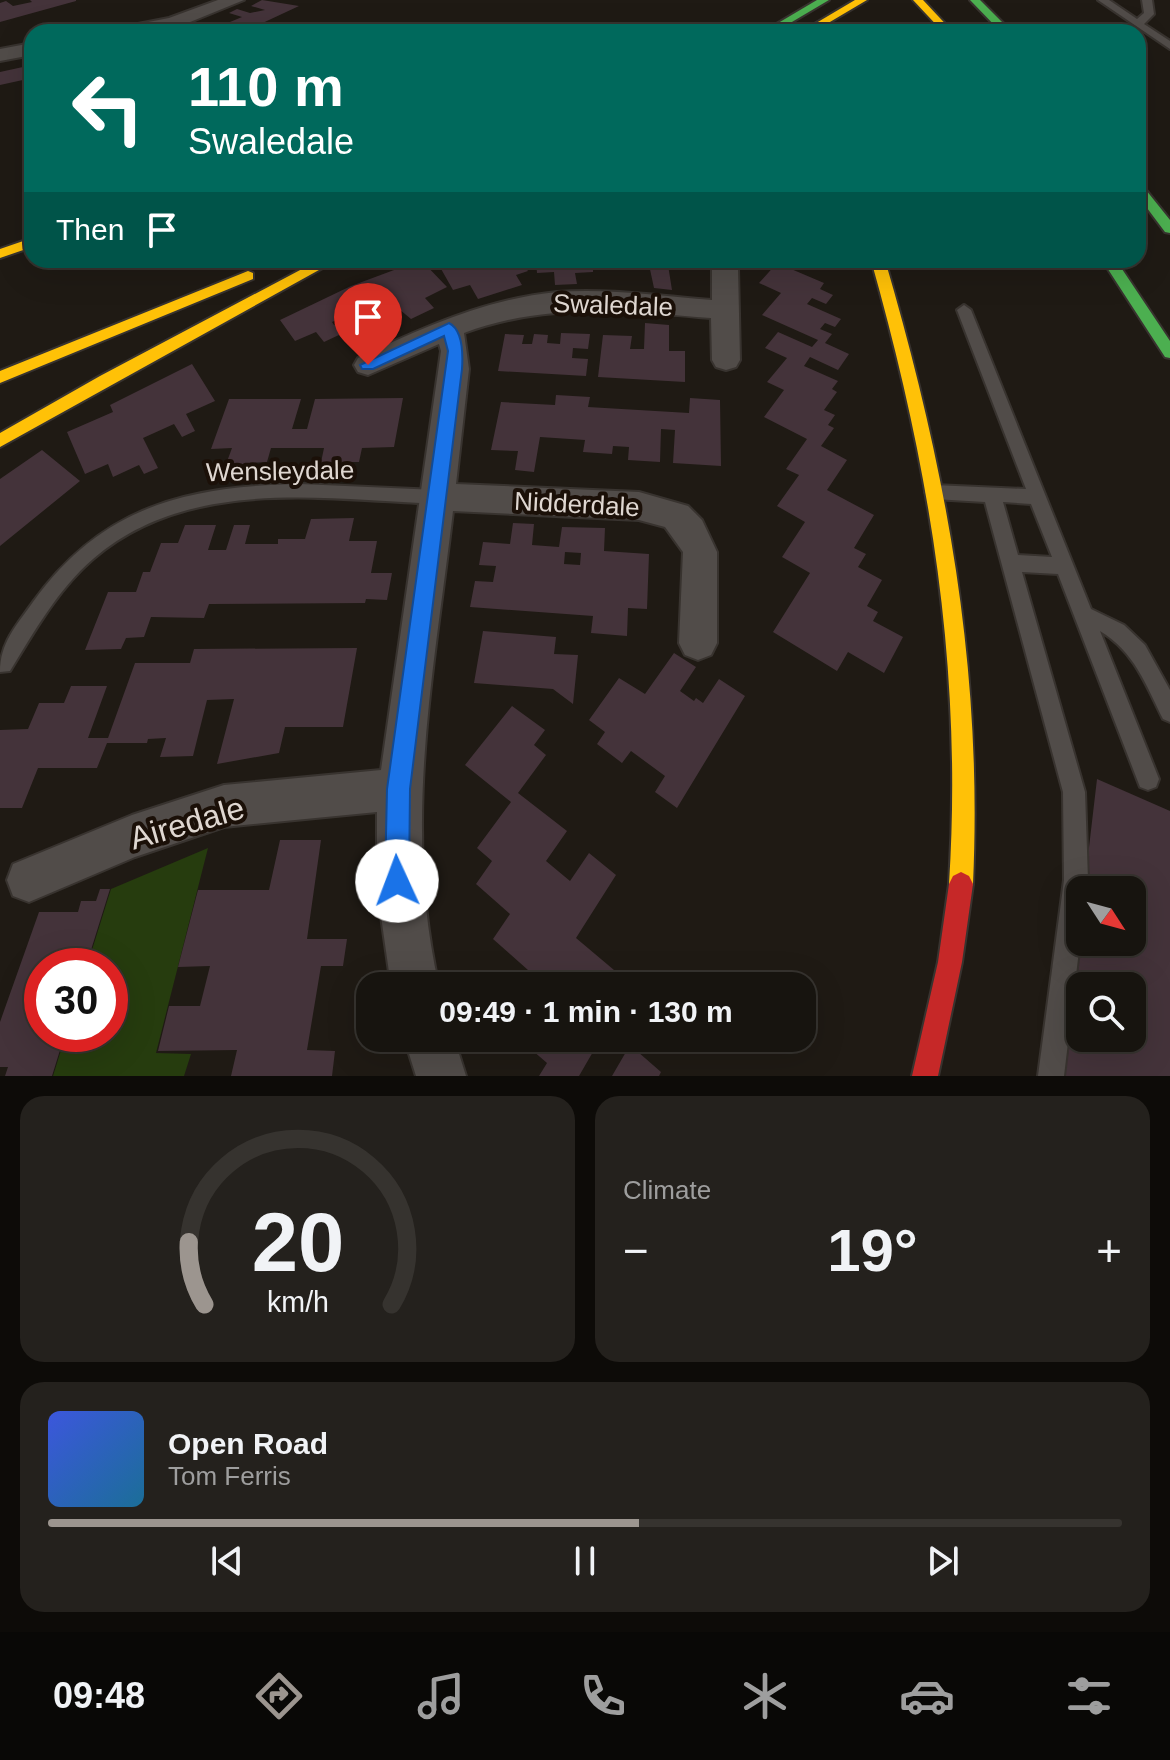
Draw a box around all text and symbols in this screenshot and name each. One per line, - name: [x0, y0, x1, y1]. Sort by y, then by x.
- text: 110 m: [188, 55, 344, 118]
- icon: left: [56, 56, 160, 160]
- text: Swaledale: [188, 121, 354, 162]
- icon: arrive: [140, 208, 184, 252]
- text: Then: [56, 213, 124, 246]
- pin: [334, 283, 402, 365]
- street label: Swaledale: [553, 288, 673, 322]
- icon: arrive: [346, 295, 390, 339]
- street label: Wensleydale: [206, 455, 354, 487]
- street label: Nidderdale: [513, 486, 641, 522]
- street label: Airedale: [126, 790, 248, 856]
- position arrow: [355, 839, 439, 923]
- north arrow: [1066, 876, 1146, 956]
- map controls: [1066, 876, 1146, 1052]
- speed limit sign: 30: [24, 948, 128, 1052]
- button: search: [1066, 972, 1146, 1052]
- text: 09:49 · 1 min · 130 m: [439, 995, 733, 1028]
- text: Climate: [623, 1175, 711, 1205]
- text: 20: [251, 1196, 344, 1289]
- text: 19°: [827, 1217, 918, 1284]
- text: −: [623, 1226, 649, 1275]
- text: +: [1096, 1226, 1122, 1275]
- text: km/h: [267, 1286, 328, 1318]
- text: Open Road: [168, 1427, 328, 1460]
- text: Tom Ferris: [168, 1461, 291, 1491]
- icon: previous: [205, 1539, 249, 1583]
- icon: pause: [563, 1539, 607, 1583]
- icon: next: [921, 1539, 965, 1583]
- icon: directions: [251, 1668, 307, 1724]
- icon: music: [413, 1668, 469, 1724]
- icon: phone: [575, 1668, 631, 1724]
- icon: climate: [737, 1668, 793, 1724]
- icon: car: [899, 1668, 955, 1724]
- icon: filters: [1061, 1668, 1117, 1724]
- text: 09:48: [53, 1675, 145, 1716]

